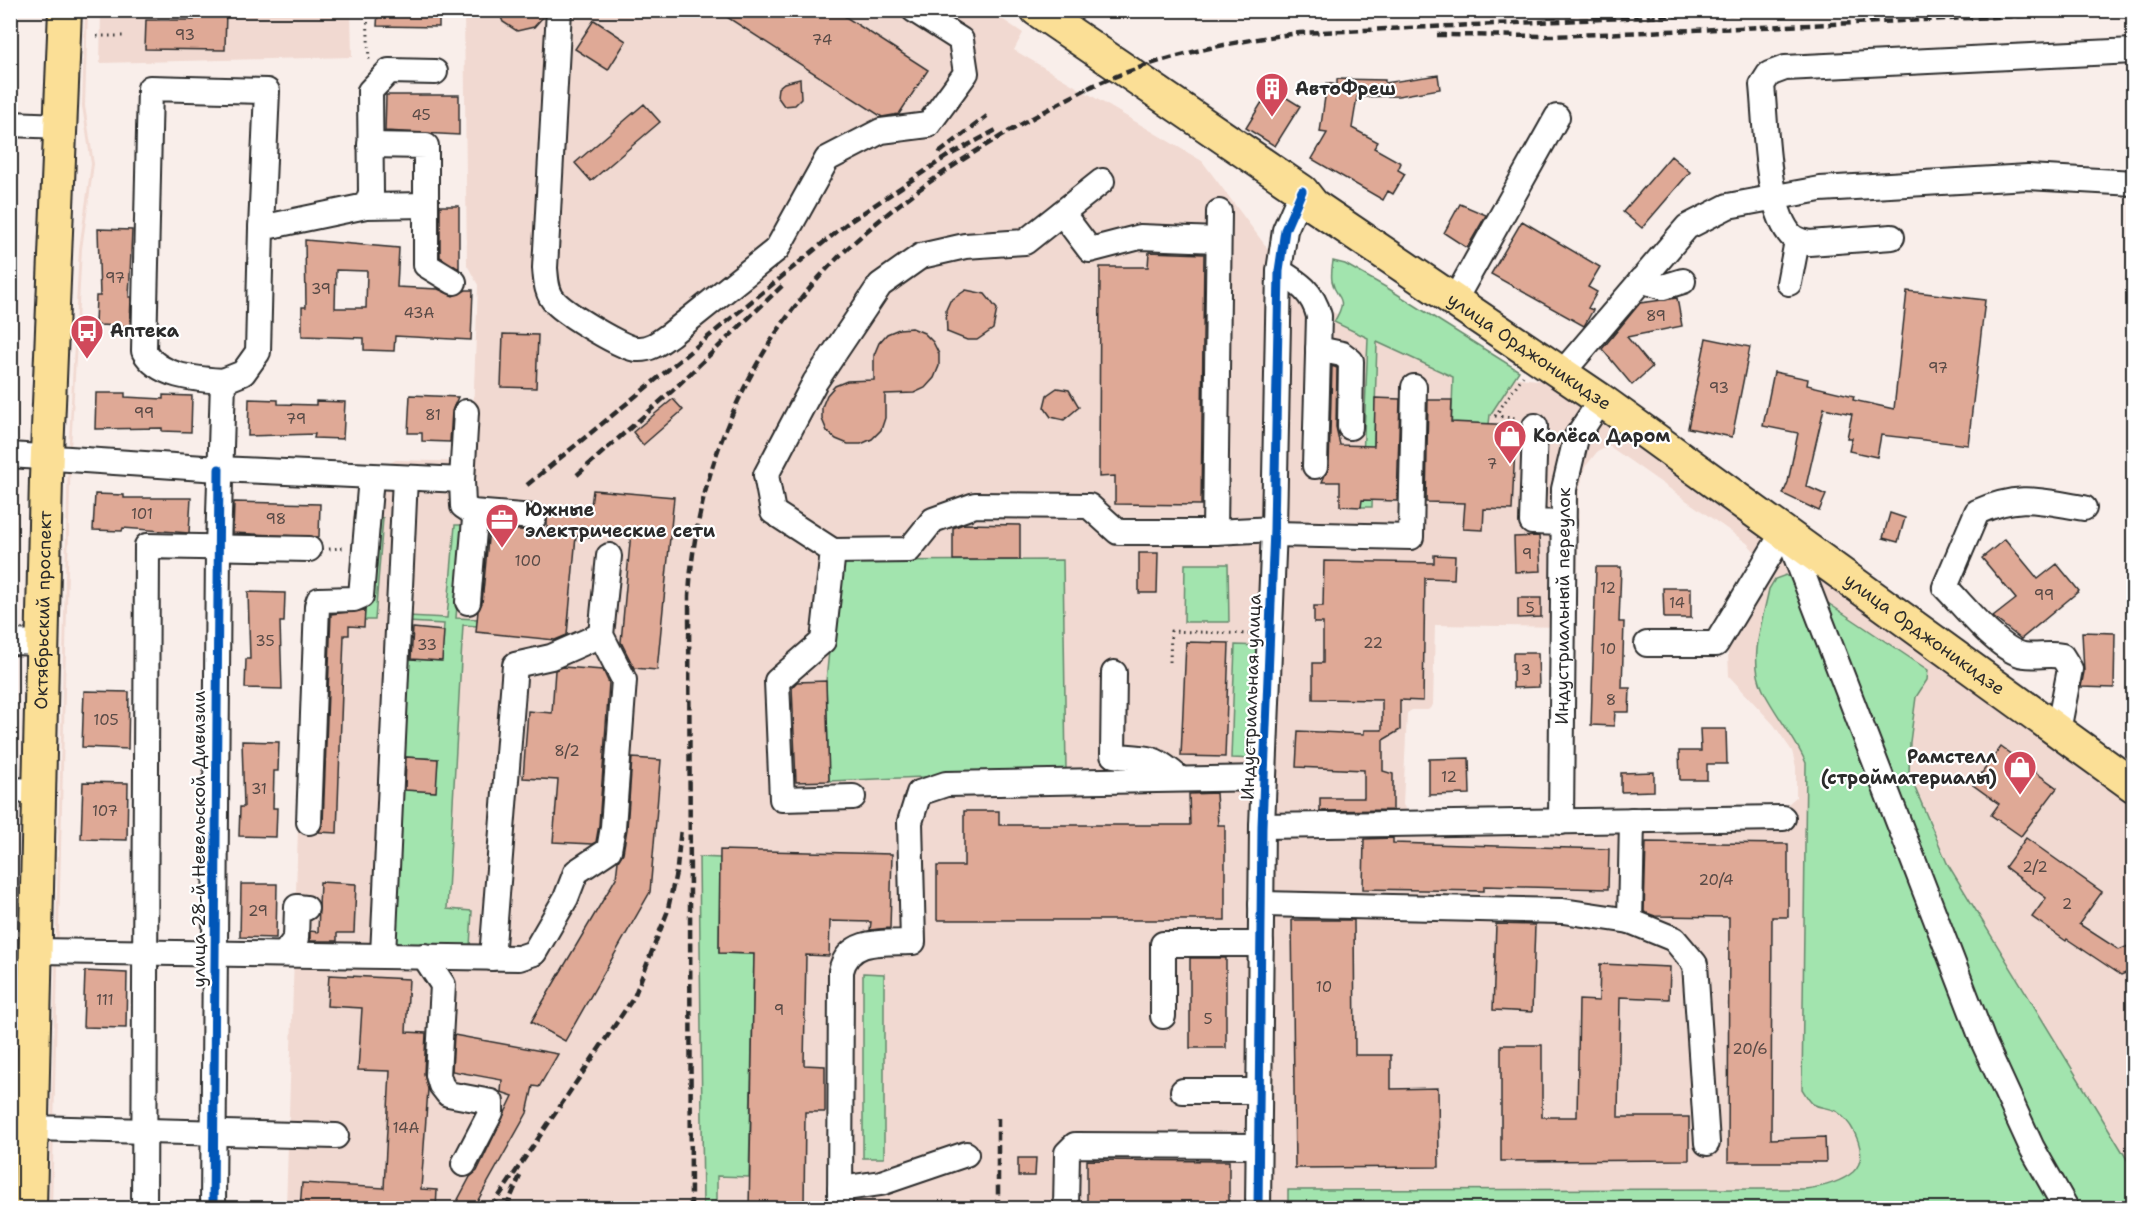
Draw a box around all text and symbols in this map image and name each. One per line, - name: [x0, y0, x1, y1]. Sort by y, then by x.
- house number: 93: [175, 25, 195, 45]
- house number: 74: [812, 30, 832, 50]
- building icon: АвтоФреш: [1254, 71, 1290, 118]
- place label: АвтоФреш: [1295, 77, 1396, 101]
- house number: 45: [411, 105, 431, 125]
- house number: 97: [105, 268, 125, 288]
- house number: 39: [311, 279, 331, 299]
- street label: улица Орджоникидзе: [1443, 287, 1616, 416]
- house number: 43А: [404, 303, 435, 323]
- house number: 89: [1646, 306, 1666, 326]
- bus stop icon: Аптека: [69, 313, 105, 360]
- place label: Аптека: [110, 319, 180, 343]
- house number: 97: [1928, 358, 1948, 378]
- house number: 93: [1709, 378, 1729, 398]
- house number: 99: [134, 403, 154, 423]
- house number: 81: [425, 405, 441, 425]
- house number: 79: [286, 409, 306, 429]
- shop icon: Колёса Даром: [1492, 418, 1528, 465]
- place label: Колёса Даром: [1533, 424, 1670, 448]
- house number: 7: [1487, 454, 1497, 474]
- street label: Индустриальный переулок: [1550, 487, 1576, 725]
- place label: Южные электрические сети: [525, 498, 716, 543]
- office icon: Южные электрические сети: [484, 502, 520, 549]
- house number: 101: [131, 504, 153, 524]
- house number: 98: [266, 509, 286, 529]
- street label: Октябрьский проспект: [29, 510, 57, 710]
- house number: 9: [1522, 544, 1532, 564]
- house number: 100: [515, 551, 541, 571]
- street label: улица Орджоникидзе: [1839, 568, 2010, 701]
- house number: 12: [1600, 578, 1616, 598]
- house number: 99: [2034, 585, 2054, 605]
- street label: Индустриальная улица: [1235, 593, 1267, 801]
- house number: 14: [1669, 593, 1685, 613]
- house number: 5: [1525, 598, 1535, 618]
- house number: 35: [255, 631, 275, 651]
- house number: 22: [1363, 633, 1383, 653]
- house number: 33: [417, 635, 437, 655]
- house number: 10: [1600, 639, 1616, 659]
- house number: 3: [1521, 660, 1531, 680]
- street label: улица 28-й Невельской Дивизии: [187, 690, 211, 988]
- house number: 8: [1606, 690, 1616, 710]
- house number: 105: [93, 710, 119, 730]
- house number: 8/2: [554, 741, 580, 761]
- place label: Рамстелл (стройматериалы): [1821, 745, 1997, 790]
- shop icon: Рамстелл (стройматериалы): [2002, 749, 2038, 796]
- house number: 12: [1441, 767, 1457, 787]
- house number: 31: [251, 779, 267, 799]
- house number: 107: [92, 801, 118, 821]
- house number: 2/2: [2022, 857, 2048, 877]
- house number: 20/4: [1698, 870, 1734, 890]
- house number: 2: [2062, 894, 2072, 914]
- house number: 29: [248, 901, 268, 921]
- house number: 10: [1316, 977, 1332, 997]
- house number: 111: [96, 990, 114, 1010]
- house number: 9: [774, 1000, 784, 1020]
- house number: 5: [1203, 1009, 1213, 1029]
- house number: 20/6: [1732, 1039, 1768, 1059]
- house number: 14А: [393, 1118, 420, 1138]

